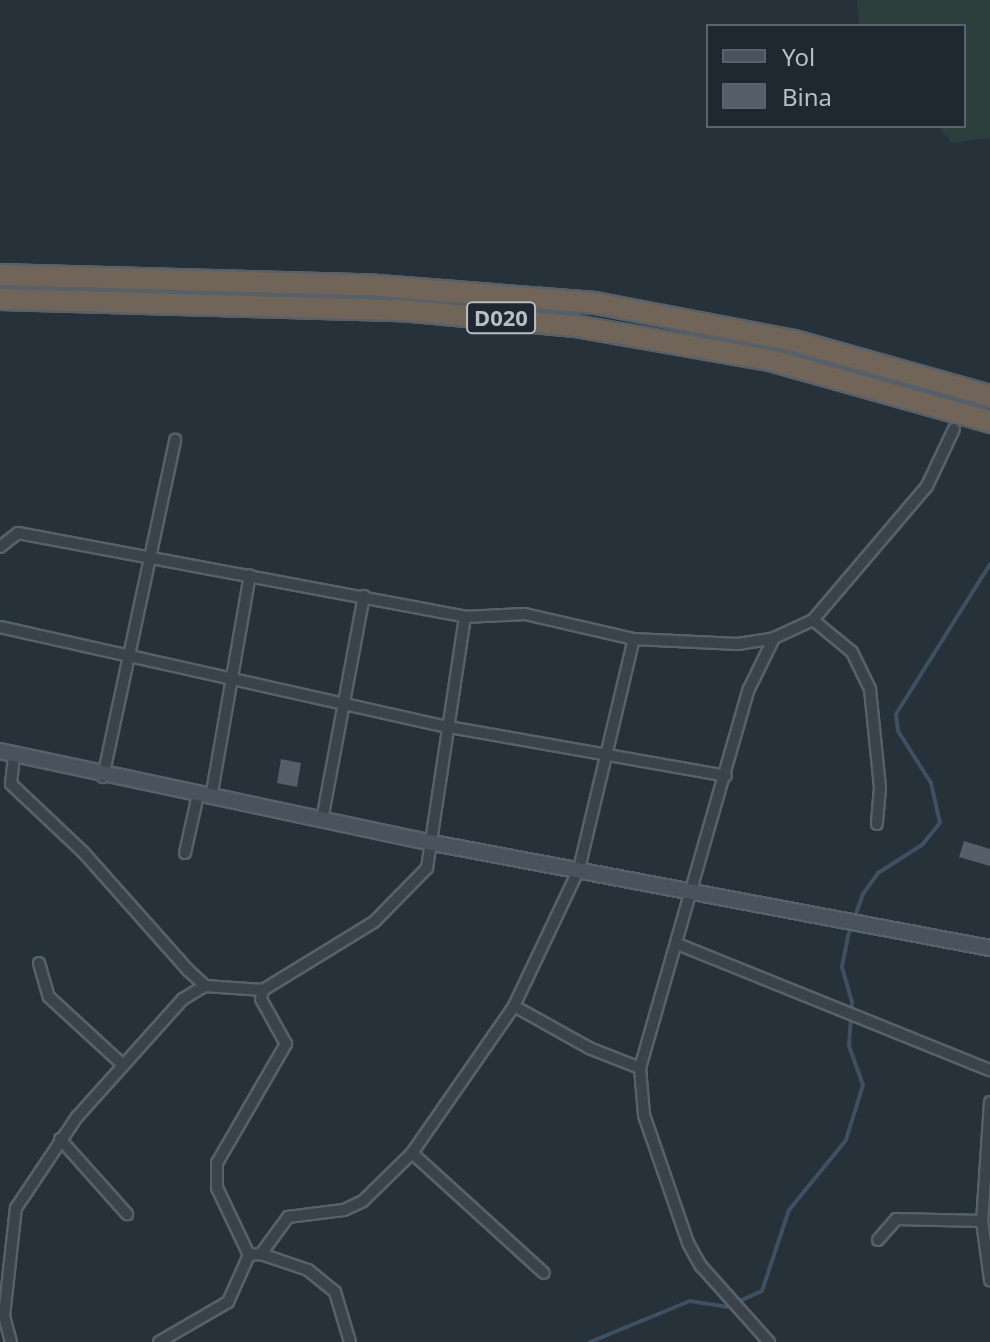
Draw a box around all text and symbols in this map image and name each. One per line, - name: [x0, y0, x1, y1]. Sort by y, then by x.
- legend: [706, 24, 966, 128]
- text: Yol: [782, 40, 815, 73]
- text: Bina: [782, 80, 832, 113]
- road number: D020: [465, 300, 537, 336]

